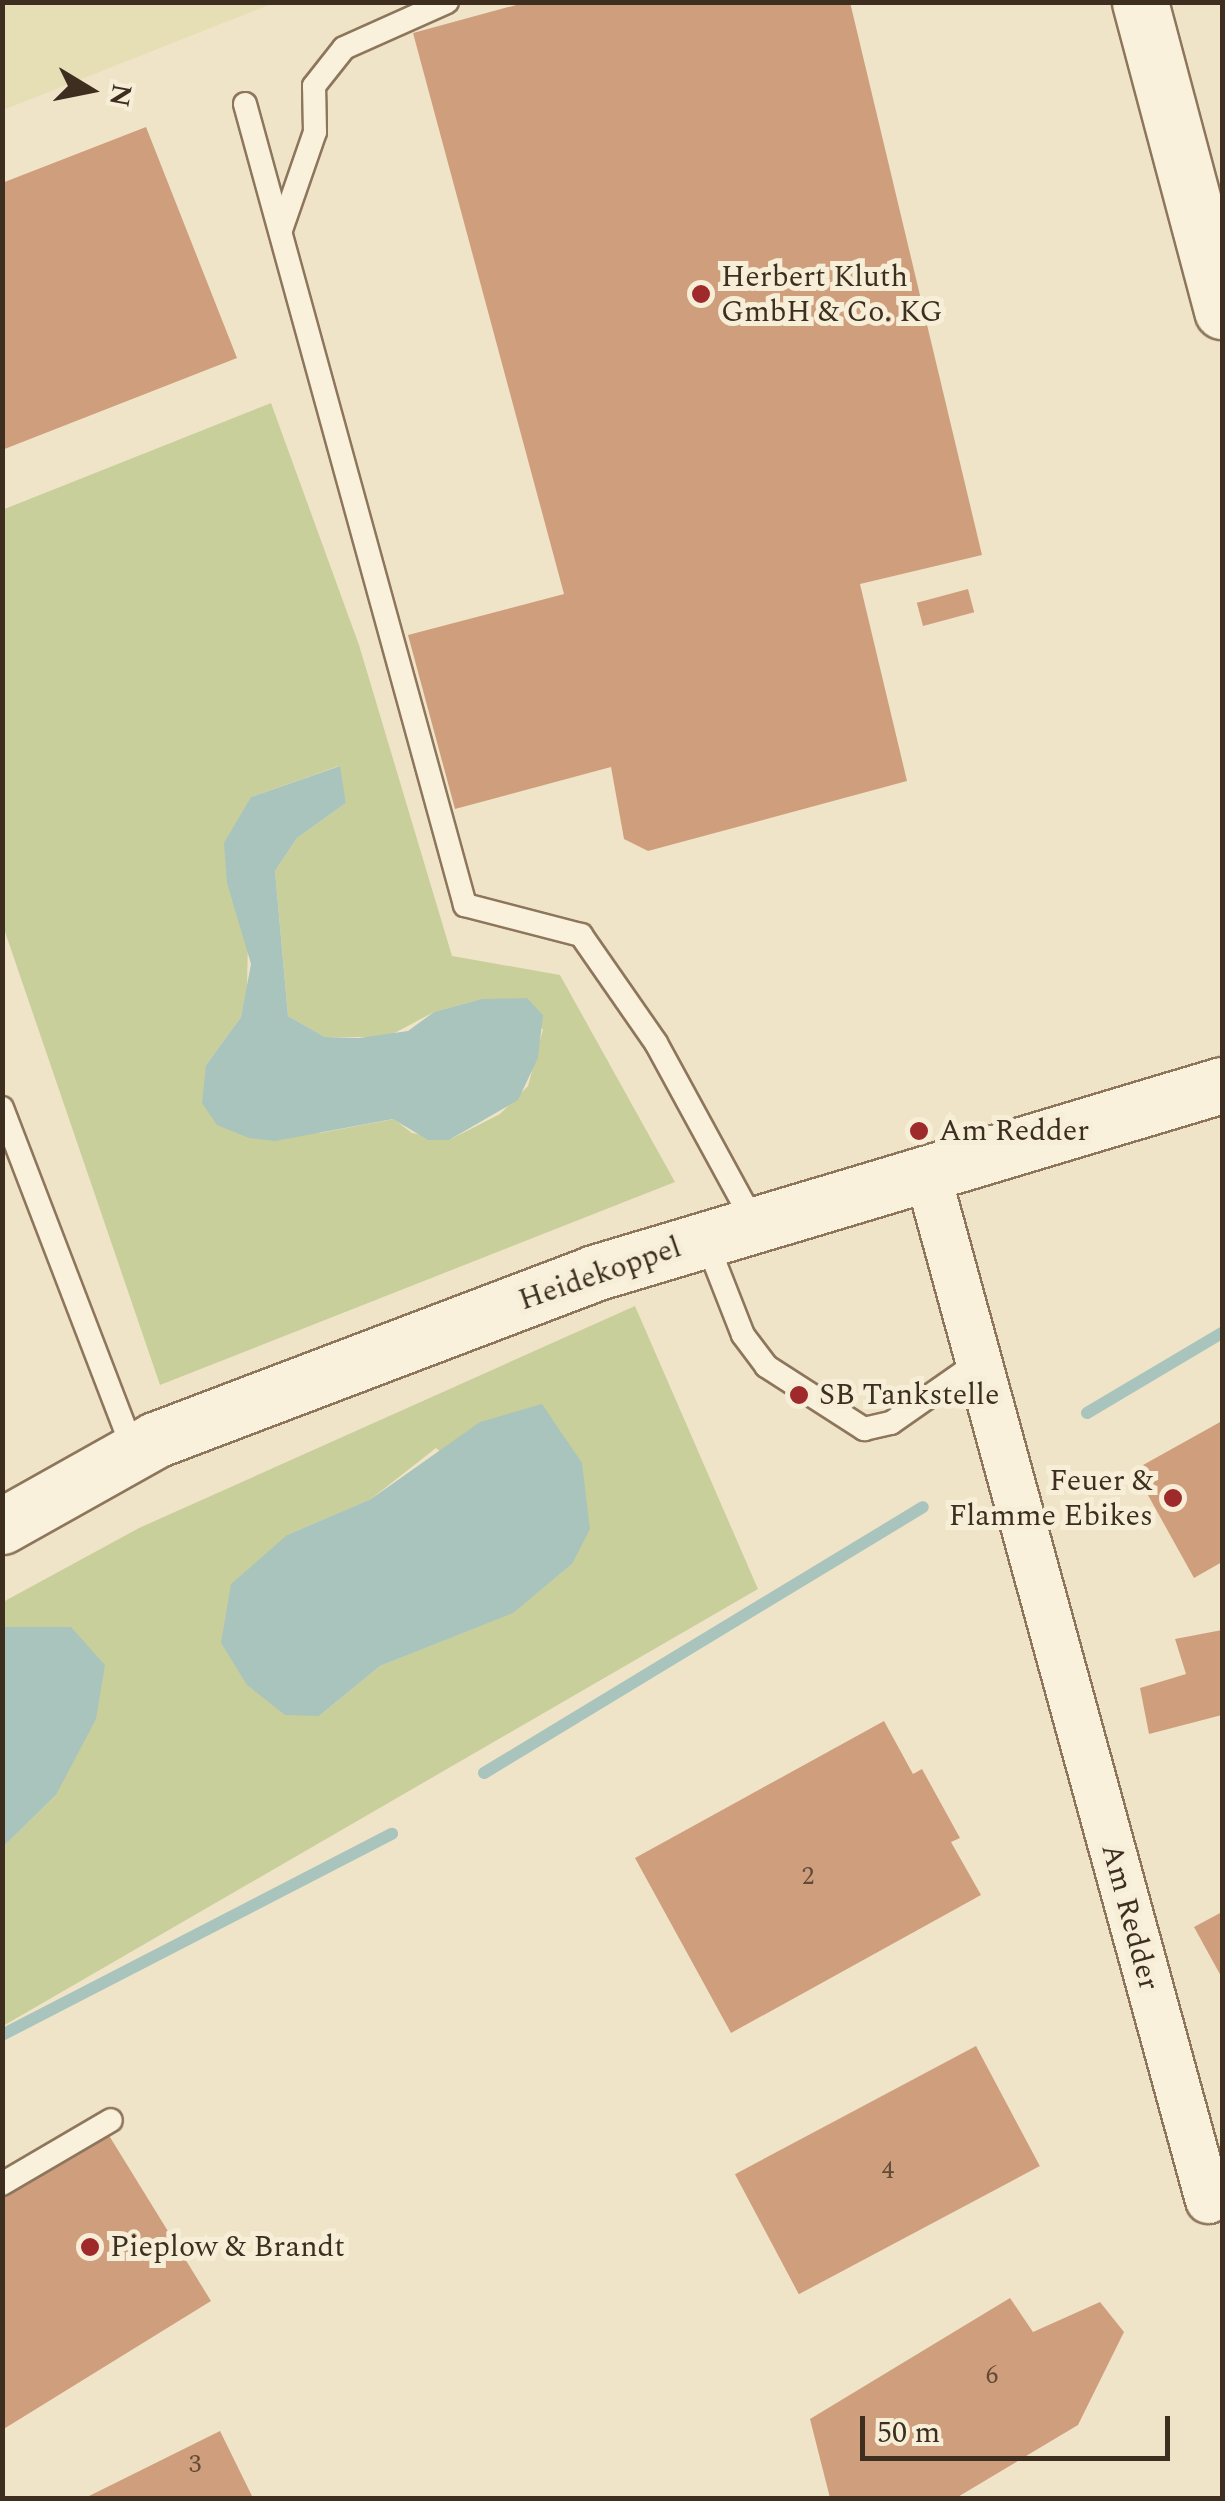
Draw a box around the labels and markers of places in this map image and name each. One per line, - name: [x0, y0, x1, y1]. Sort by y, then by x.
- place label: Herbert Kluth GmbH & Co. KG: [721, 259, 943, 330]
- marker: Herbert Kluth GmbH & Co. KG: [690, 283, 712, 305]
- place label: Am Redder: [939, 1113, 1089, 1149]
- marker: Am Redder: [908, 1120, 930, 1142]
- place label: SB Tankstelle: [819, 1377, 999, 1413]
- marker: SB Tankstelle: [788, 1384, 810, 1406]
- place label: Feuer & Flamme Ebikes: [949, 1463, 1153, 1534]
- marker: Feuer & Flamme Ebikes: [1162, 1487, 1184, 1509]
- place label: Pieplow & Brandt: [110, 2229, 345, 2265]
- marker: Pieplow & Brandt: [79, 2236, 101, 2258]

